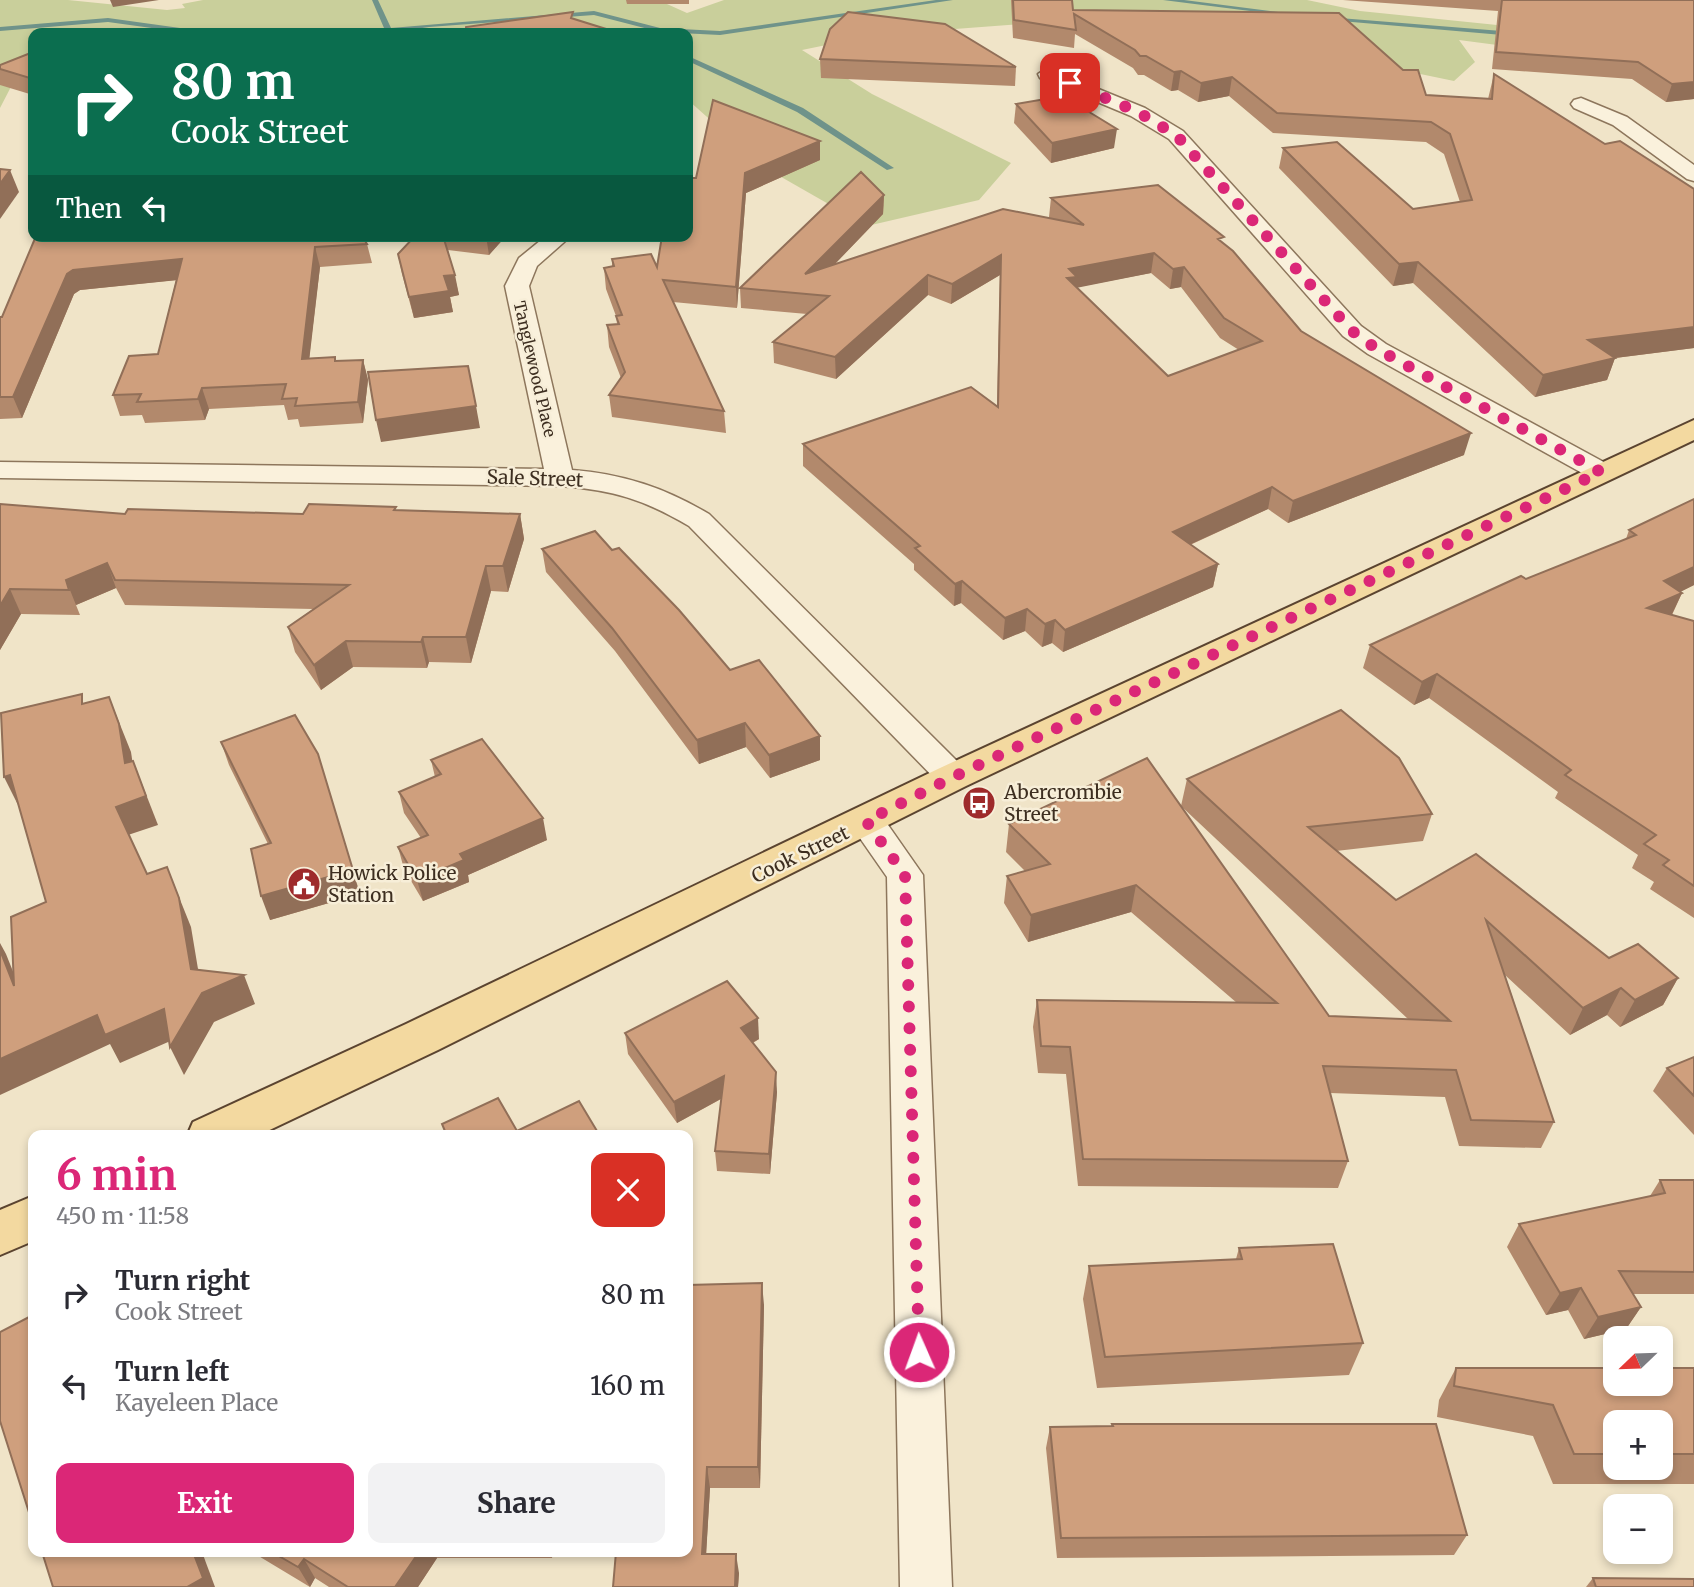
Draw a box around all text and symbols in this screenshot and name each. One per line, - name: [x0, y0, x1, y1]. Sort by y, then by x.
- text: 80 m: [171, 51, 294, 112]
- pin: [1040, 53, 1100, 113]
- icon: right: [56, 56, 147, 147]
- icon: arrive: [1051, 64, 1089, 102]
- text: Cook Street: [171, 112, 349, 152]
- icon: left: [136, 189, 174, 227]
- text: Then: [56, 192, 122, 225]
- street label: Tanglewood Place: [510, 299, 560, 439]
- street label: Sale Street: [486, 464, 584, 492]
- place label: Abercrombie Street: [1003, 780, 1122, 826]
- bus stop icon: Abercrombie Street: [960, 784, 998, 822]
- street label: Cook Street: [747, 820, 853, 888]
- place label: Howick Police Station: [328, 861, 456, 907]
- public building icon: Howick Police Station: [285, 865, 323, 903]
- text: 6 min: [56, 1149, 177, 1201]
- button: close: [591, 1153, 665, 1227]
- text: 450 m · 11:58: [56, 1201, 189, 1230]
- text: Turn right: [115, 1264, 250, 1297]
- icon: right: [56, 1276, 94, 1314]
- text: 80 m: [601, 1278, 665, 1311]
- text: Cook Street: [115, 1297, 243, 1326]
- position arrow: [882, 1315, 956, 1389]
- north arrow: [1603, 1326, 1673, 1396]
- map controls: [1603, 1326, 1673, 1564]
- text: Turn left: [115, 1355, 229, 1388]
- icon: left: [56, 1367, 94, 1405]
- text: 160 m: [590, 1369, 665, 1402]
- text: Kayeleen Place: [115, 1388, 278, 1417]
- button: +: [1603, 1410, 1673, 1480]
- button: Exit: [56, 1463, 354, 1543]
- button: Share: [368, 1463, 665, 1543]
- button: −: [1603, 1494, 1673, 1564]

